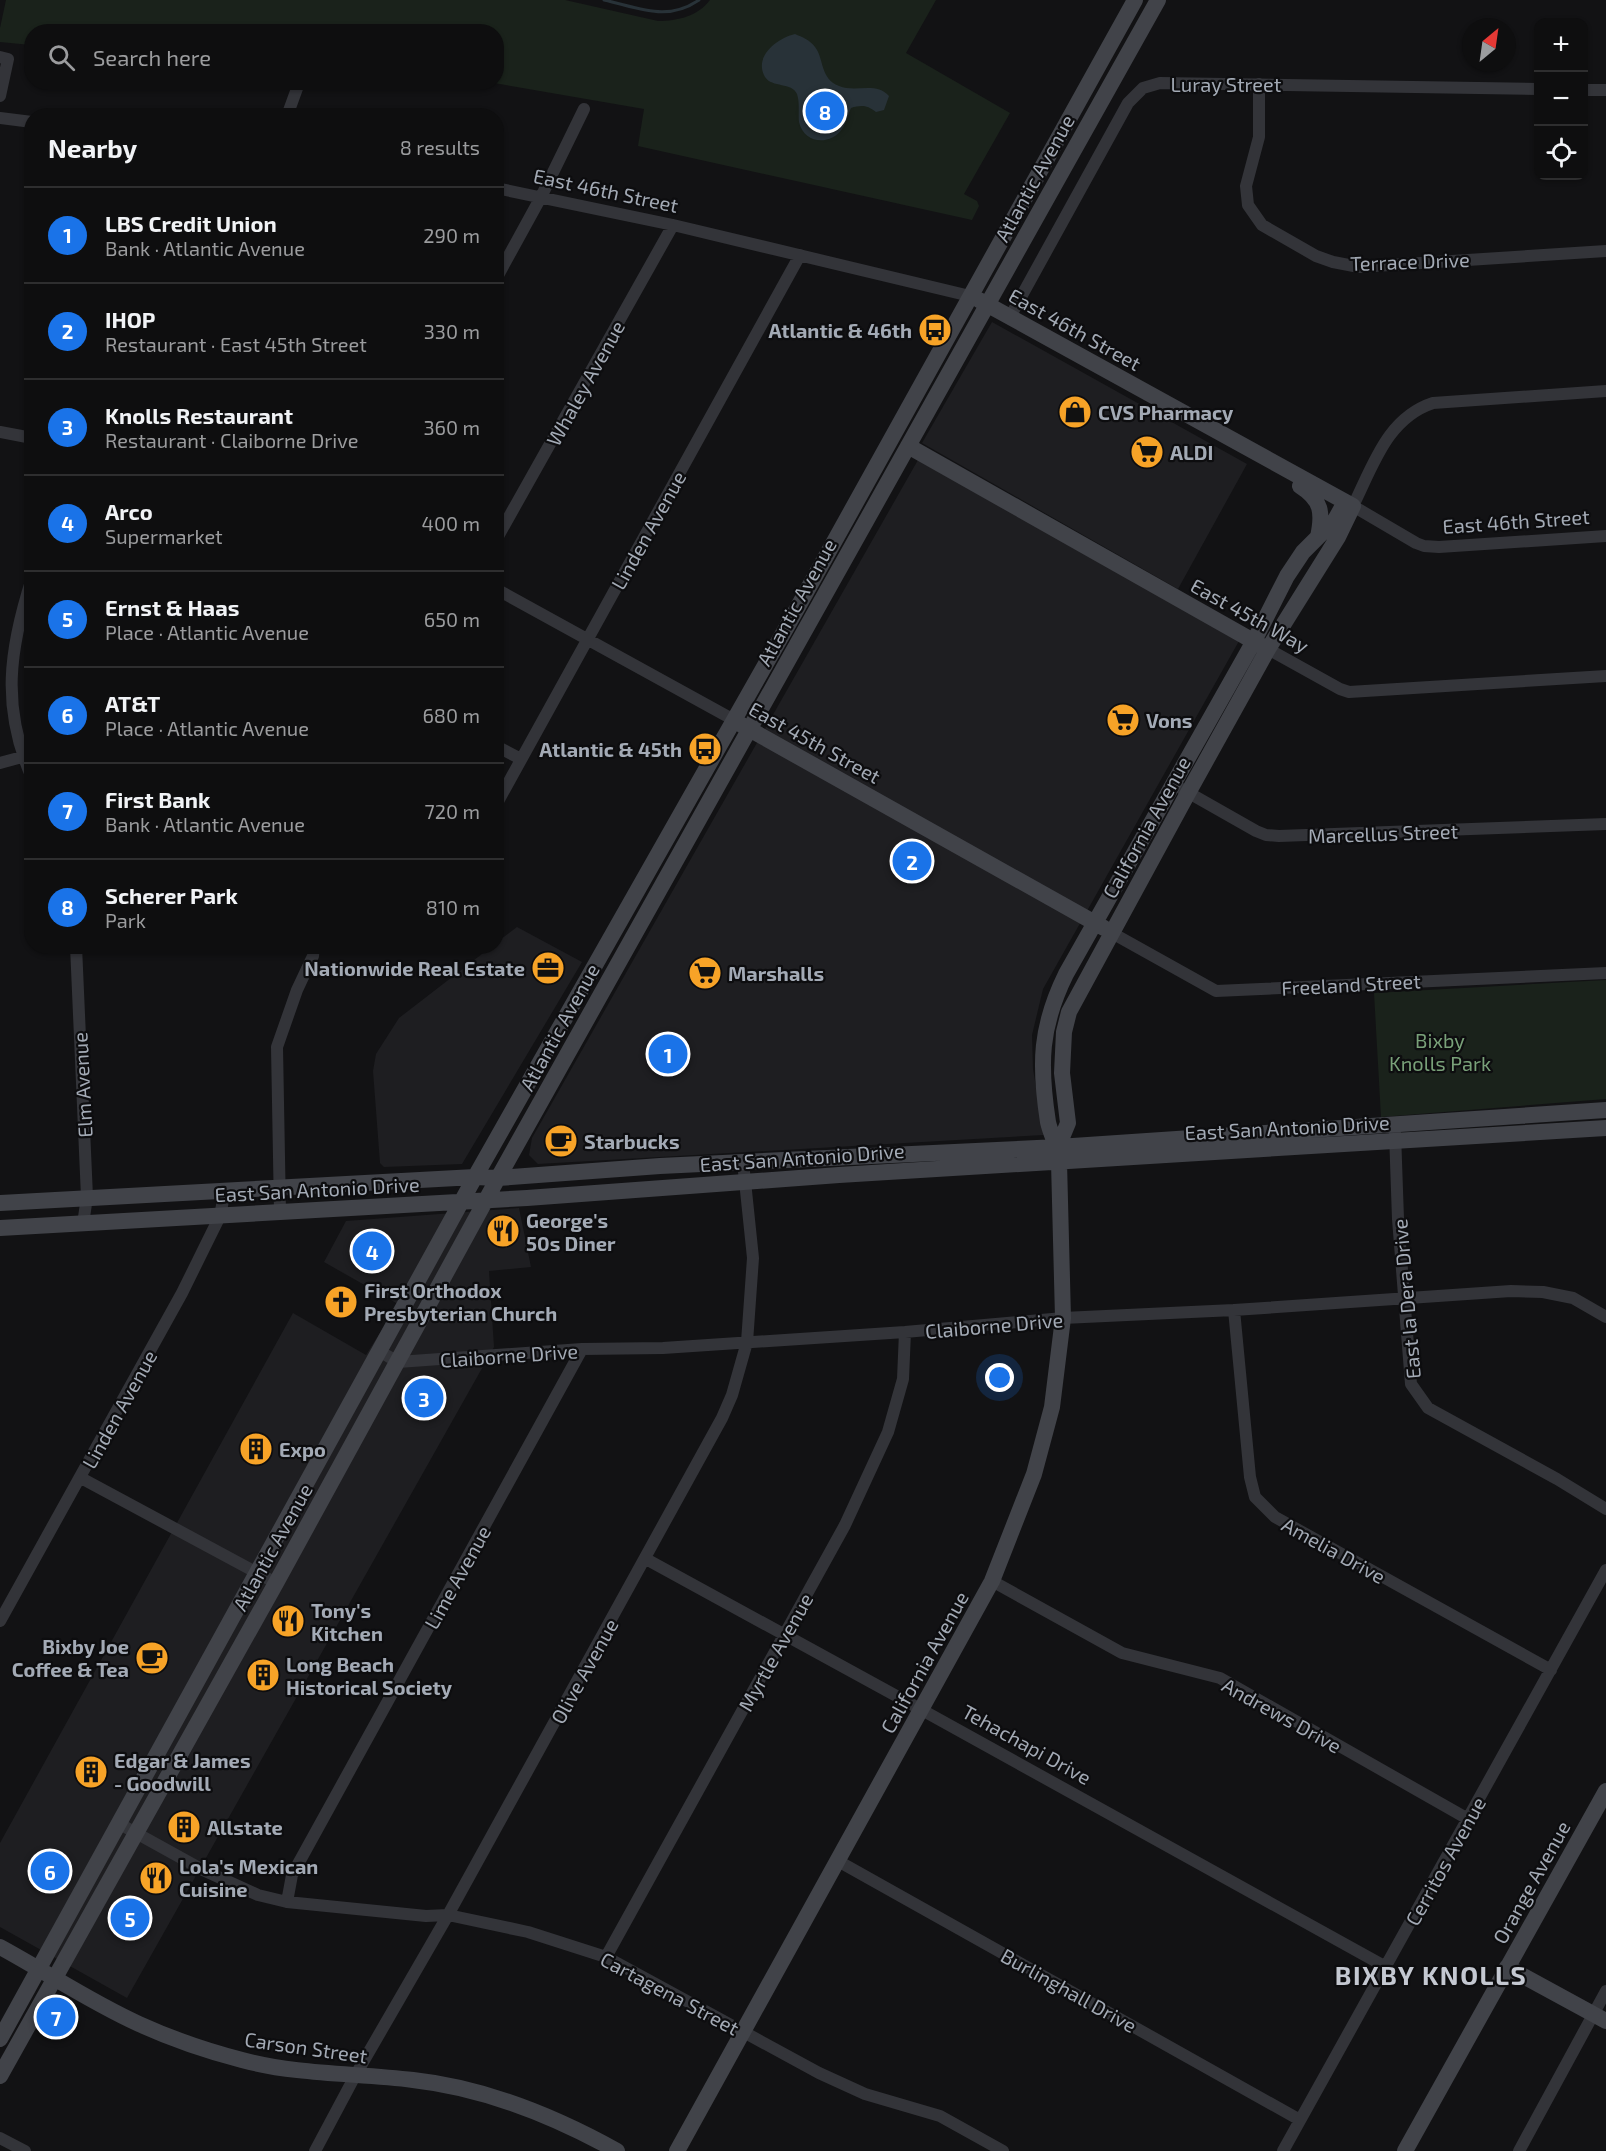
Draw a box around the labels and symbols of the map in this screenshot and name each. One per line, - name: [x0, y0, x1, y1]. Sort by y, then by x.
- north arrow: [1462, 18, 1516, 72]
- street label: Luray Street: [1171, 72, 1282, 96]
- pin: 8: [806, 88, 844, 134]
- street label: Atlantic Avenue: [989, 110, 1079, 246]
- street label: East 46th Street: [531, 163, 681, 217]
- street label: Terrace Drive: [1350, 247, 1470, 275]
- street label: East 46th Street: [1005, 283, 1146, 375]
- bus stop icon: Atlantic & 46th: [917, 312, 953, 348]
- street label: Whaley Avenue: [541, 316, 629, 450]
- place label: Atlantic & 46th: [768, 318, 912, 342]
- shop icon: CVS Pharmacy: [1057, 394, 1093, 430]
- place label: CVS Pharmacy: [1098, 400, 1234, 425]
- supermarket icon: ALDI: [1129, 434, 1165, 470]
- place label: ALDI: [1170, 440, 1213, 464]
- street label: Linden Avenue: [606, 467, 690, 593]
- street label: East 46th Street: [1442, 504, 1591, 538]
- street label: Atlantic Avenue: [751, 534, 841, 670]
- street label: East 45th Way: [1187, 573, 1314, 657]
- street label: East 45th Street: [745, 696, 885, 788]
- supermarket icon: Vons: [1105, 702, 1141, 738]
- place label: Vons: [1146, 708, 1192, 732]
- bus stop icon: Atlantic & 45th: [687, 731, 723, 767]
- place label: Atlantic & 45th: [539, 737, 682, 761]
- street label: California Avenue: [1097, 752, 1195, 902]
- street label: Marcellus Street: [1308, 818, 1459, 848]
- pin: 2: [892, 838, 932, 884]
- office icon: Nationwide Real Estate: [530, 950, 566, 986]
- supermarket icon: Marshalls: [687, 955, 723, 991]
- place label: Nationwide Real Estate: [304, 956, 525, 980]
- street label: Atlantic Avenue: [514, 959, 604, 1095]
- place label: Marshalls: [728, 961, 824, 985]
- street label: Freeland Street: [1281, 968, 1422, 1000]
- park label: Bixby Knolls Park: [1389, 1028, 1491, 1075]
- street label: Elm Avenue: [67, 1032, 97, 1138]
- pin: 1: [648, 1032, 688, 1076]
- street label: East San Antonio Drive: [1184, 1110, 1390, 1144]
- cafe icon: Starbucks: [543, 1123, 579, 1159]
- place label: Starbucks: [584, 1129, 680, 1153]
- street label: East San Antonio Drive: [699, 1138, 905, 1176]
- street label: East San Antonio Drive: [214, 1172, 420, 1206]
- place label: George's 50s Diner: [526, 1208, 616, 1255]
- restaurant icon: George's 50s Diner: [485, 1213, 521, 1249]
- street label: East la Dera Drive: [1387, 1218, 1425, 1380]
- pin: 4: [352, 1228, 392, 1274]
- place label: First Orthodox Presbyterian Church: [364, 1278, 557, 1326]
- church icon: First Orthodox Presbyterian Church: [323, 1284, 359, 1320]
- street label: Claiborne Drive: [924, 1307, 1064, 1343]
- street label: Claiborne Drive: [439, 1338, 579, 1372]
- street label: Linden Avenue: [77, 1346, 161, 1472]
- your location: [985, 1363, 1014, 1392]
- pin: 3: [404, 1376, 444, 1420]
- building icon: Expo: [238, 1431, 274, 1467]
- place label: Expo: [279, 1437, 326, 1461]
- street label: Atlantic Avenue: [227, 1479, 317, 1615]
- street label: Amelia Drive: [1278, 1512, 1390, 1588]
- street label: Lime Avenue: [419, 1521, 495, 1633]
- street label: California Avenue: [875, 1587, 973, 1737]
- street label: Myrtle Avenue: [733, 1589, 817, 1715]
- place label: Tony's Kitchen: [311, 1598, 383, 1645]
- restaurant icon: Tony's Kitchen: [270, 1603, 306, 1639]
- street label: Olive Avenue: [545, 1614, 623, 1728]
- place label: Bixby Joe Coffee & Tea: [12, 1634, 129, 1681]
- cafe icon: Bixby Joe Coffee & Tea: [134, 1640, 170, 1676]
- place label: Long Beach Historical Society: [286, 1652, 453, 1700]
- building icon: Long Beach Historical Society: [245, 1657, 281, 1693]
- street label: Andrews Drive: [1218, 1672, 1346, 1758]
- street label: Tehachapi Drive: [958, 1699, 1096, 1789]
- place label: Edgar & James - Goodwill: [114, 1748, 251, 1795]
- building icon: Edgar & James - Goodwill: [73, 1754, 109, 1790]
- street label: Cerritos Avenue: [1400, 1793, 1490, 1929]
- building icon: Allstate: [166, 1809, 202, 1845]
- place label: Allstate: [207, 1815, 283, 1839]
- street label: Orange Avenue: [1487, 1816, 1575, 1948]
- pin: 6: [31, 1848, 70, 1894]
- place label: Lola's Mexican Cuisine: [179, 1854, 318, 1901]
- restaurant icon: Lola's Mexican Cuisine: [138, 1860, 174, 1896]
- pin: 5: [110, 1896, 150, 1940]
- street label: Burlinghall Drive: [997, 1943, 1141, 2037]
- street label: Cartagena Street: [597, 1946, 744, 2040]
- district label: BIXBY KNOLLS: [1335, 1959, 1527, 1990]
- pin: 7: [36, 1994, 76, 2040]
- street label: Carson Street: [243, 2027, 369, 2068]

